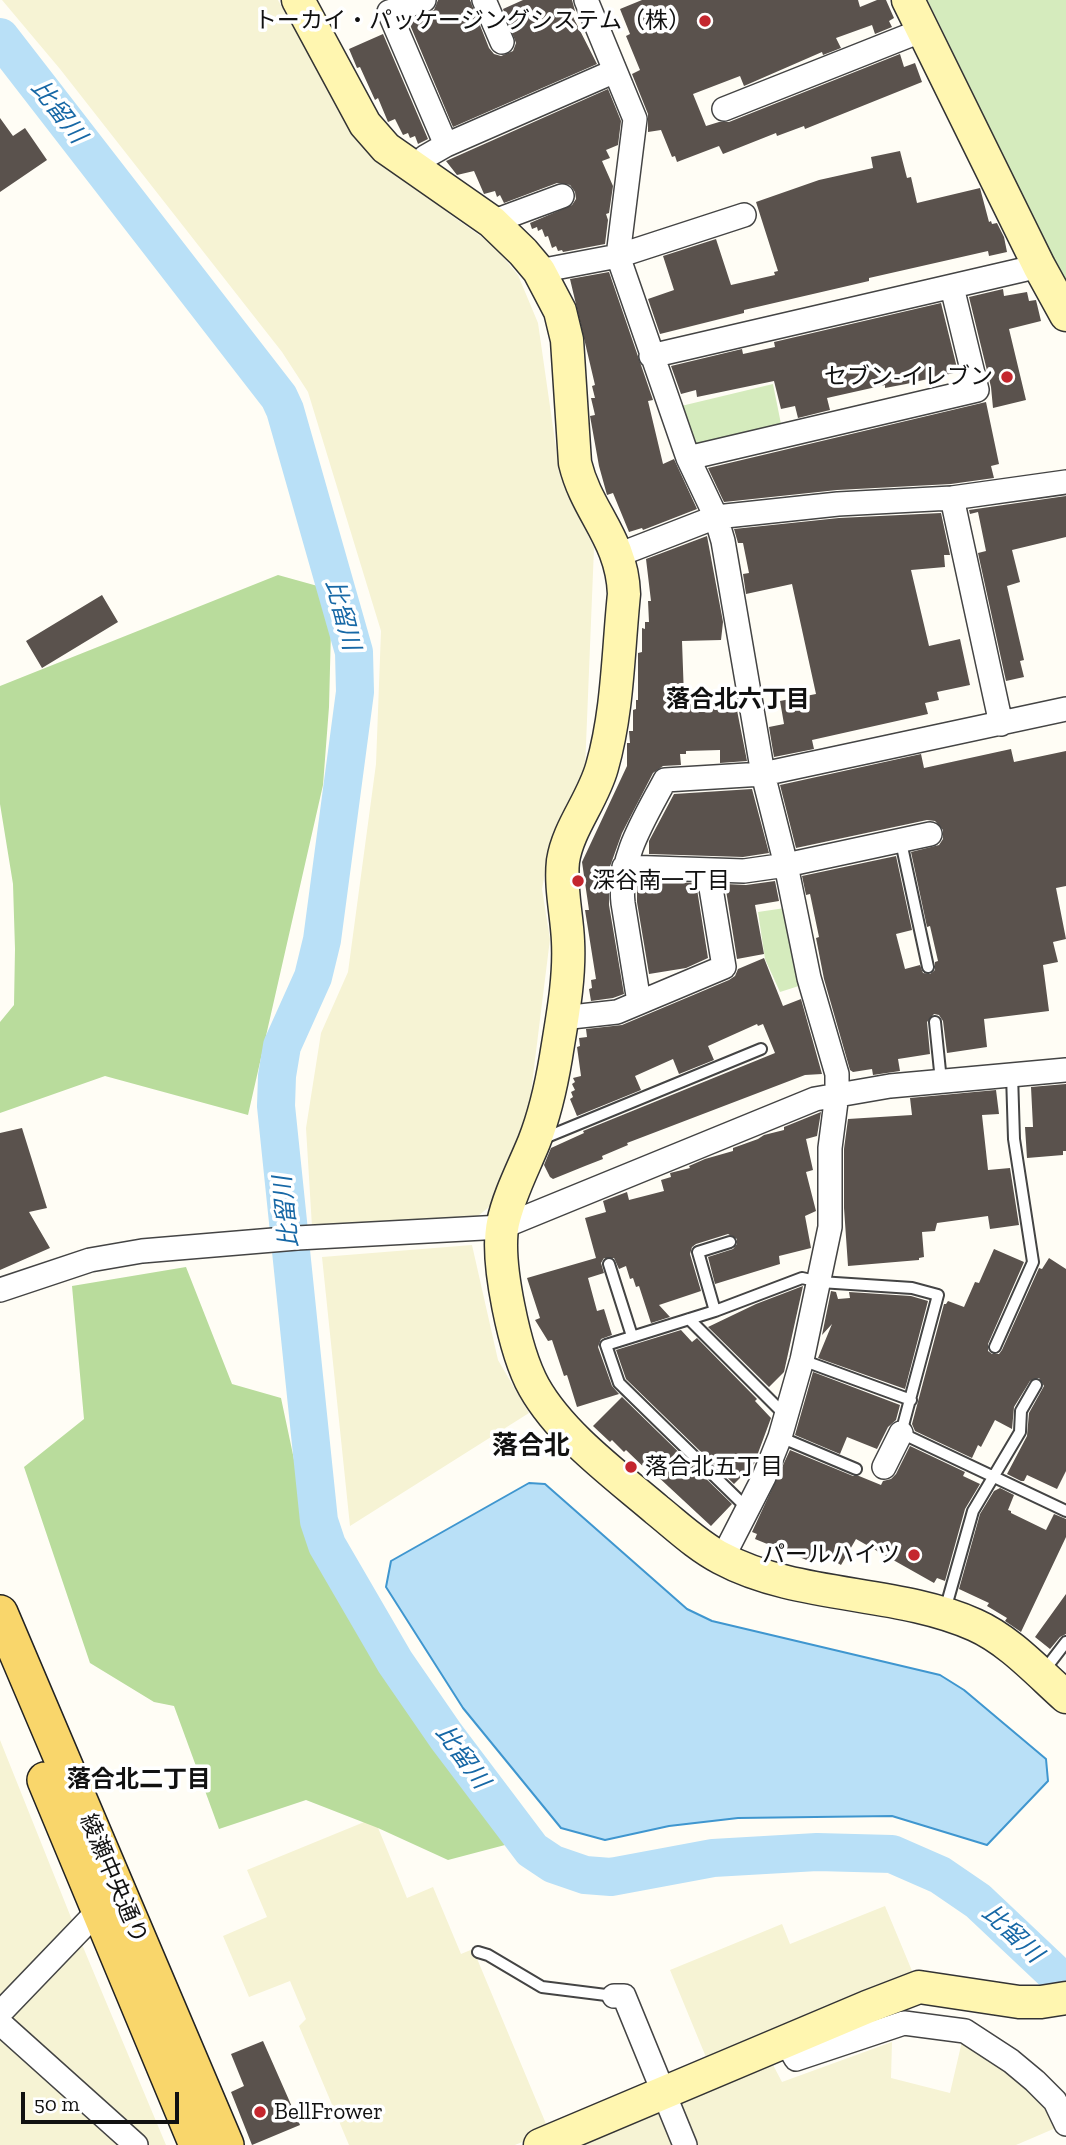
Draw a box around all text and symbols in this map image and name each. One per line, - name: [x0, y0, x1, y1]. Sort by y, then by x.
- place label: トーカイ・パッケージングシステム（株）: [254, 7, 691, 35]
- marker: トーカイ・パッケージングシステム（株）: [697, 13, 713, 29]
- water label: 比留川: [24, 75, 92, 149]
- place label: セブン-イレブン: [824, 363, 993, 391]
- marker: セブン-イレブン: [999, 369, 1015, 385]
- water label: 比留川: [319, 576, 365, 654]
- district label: 落合北六丁目: [666, 686, 810, 714]
- place label: 深谷南一丁目: [592, 867, 730, 895]
- marker: 深谷南一丁目: [570, 873, 586, 889]
- water label: 比留川: [269, 1175, 305, 1249]
- district label: 落合北: [492, 1431, 570, 1463]
- place label: 落合北五丁目: [645, 1453, 783, 1481]
- marker: 落合北五丁目: [623, 1459, 639, 1475]
- place label: パールハイツ: [762, 1541, 900, 1569]
- marker: パールハイツ: [906, 1547, 922, 1563]
- water label: 比留川: [429, 1719, 495, 1795]
- district label: 落合北二丁目: [67, 1766, 211, 1794]
- street label: 綾瀬中央通り: [73, 1810, 153, 1948]
- water label: 比留川: [976, 1899, 1048, 1969]
- scale bar: [24, 2078, 182, 2122]
- text: 50 m: [34, 2091, 80, 2116]
- place label: BellFrower: [274, 2098, 383, 2126]
- marker: BellFrower: [252, 2104, 268, 2120]

